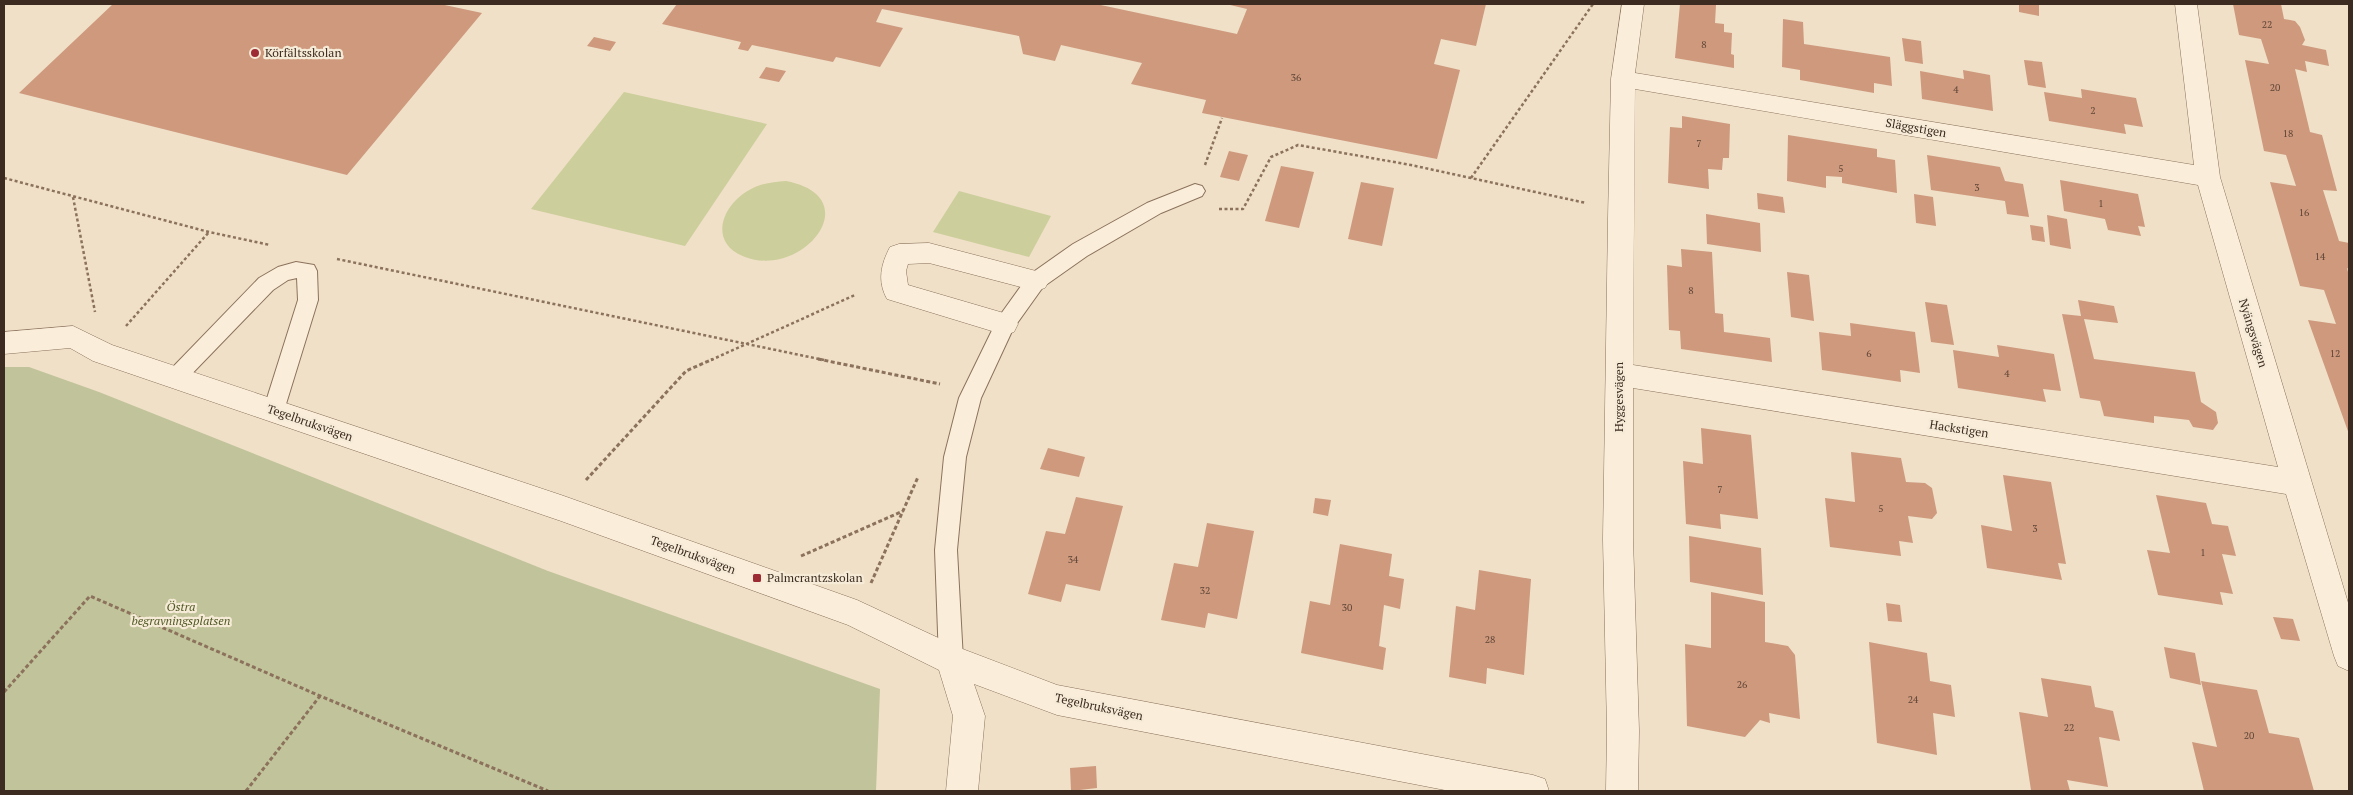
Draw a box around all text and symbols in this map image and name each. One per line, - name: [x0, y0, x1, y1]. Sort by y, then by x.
- house number: 22: [2262, 18, 2272, 31]
- house number: 8: [1701, 38, 1707, 51]
- place label: Körfältsskolan: [265, 45, 342, 60]
- marker: Körfältsskolan: [249, 47, 261, 59]
- house number: 36: [1291, 71, 1302, 84]
- house number: 20: [2270, 81, 2280, 94]
- house number: 4: [1953, 83, 1959, 96]
- house number: 2: [2090, 104, 2096, 117]
- street label: Släggstigen: [1885, 115, 1948, 140]
- house number: 18: [2283, 127, 2293, 140]
- house number: 7: [1696, 137, 1702, 150]
- house number: 5: [1838, 162, 1844, 175]
- house number: 3: [1974, 181, 1980, 194]
- house number: 1: [2098, 197, 2104, 210]
- house number: 16: [2299, 206, 2310, 219]
- house number: 14: [2315, 250, 2326, 263]
- house number: 8: [1688, 284, 1694, 297]
- street label: Nyängsvägen: [2236, 297, 2271, 369]
- house number: 6: [1866, 347, 1872, 360]
- house number: 12: [2330, 347, 2340, 360]
- street label: Hyggesvägen: [1611, 362, 1626, 432]
- house number: 4: [2004, 367, 2010, 380]
- street label: Tegelbruksvägen: [265, 401, 355, 444]
- street label: Hackstigen: [1929, 416, 1990, 441]
- house number: 7: [1717, 483, 1723, 496]
- house number: 5: [1878, 502, 1884, 515]
- house number: 3: [2032, 522, 2038, 535]
- street label: Tegelbruksvägen: [648, 532, 738, 577]
- house number: 1: [2200, 546, 2206, 559]
- house number: 34: [1068, 553, 1079, 566]
- place label: Palmcrantzskolan: [767, 570, 863, 585]
- marker: Palmcrantzskolan: [751, 572, 763, 584]
- house number: 32: [1200, 584, 1210, 597]
- park label: Östra begravningsplatsen: [132, 599, 230, 628]
- house number: 30: [1342, 601, 1352, 614]
- house number: 28: [1485, 633, 1495, 646]
- house number: 26: [1737, 678, 1748, 691]
- street label: Tegelbruksvägen: [1054, 690, 1145, 723]
- house number: 24: [1908, 693, 1919, 706]
- house number: 22: [2064, 721, 2074, 734]
- house number: 20: [2244, 729, 2254, 742]

